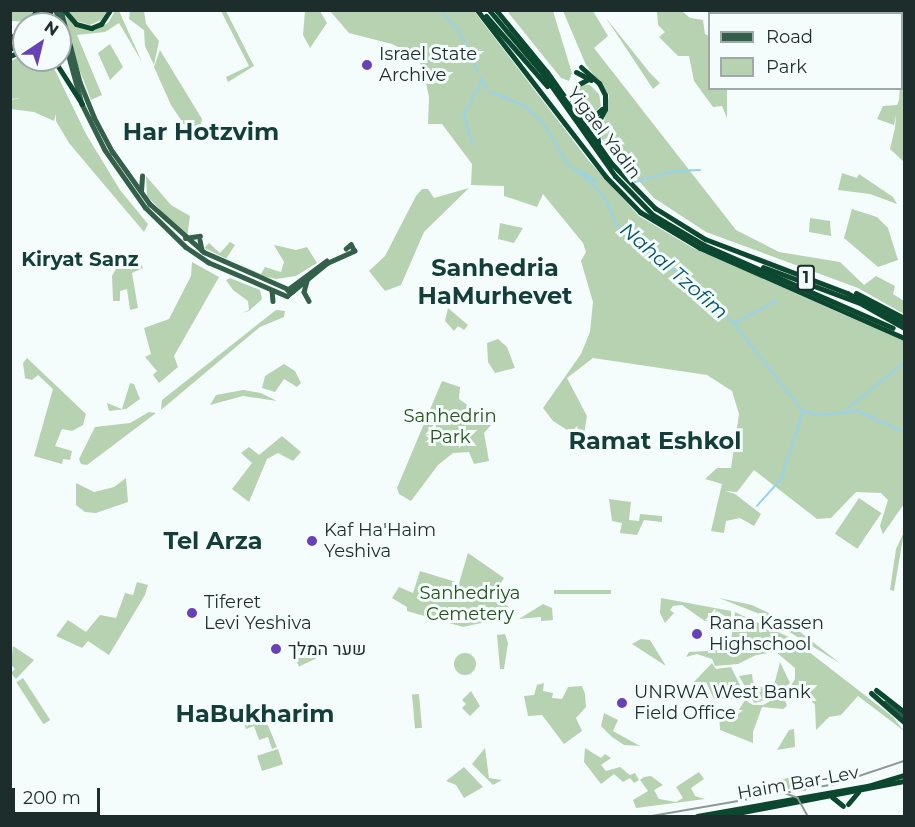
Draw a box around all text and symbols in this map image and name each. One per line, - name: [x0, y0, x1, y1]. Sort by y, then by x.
- north arrow: [12, 12, 72, 72]
- legend: [708, 12, 903, 90]
- text: N: [41, 17, 62, 40]
- text: Road: [766, 26, 813, 48]
- place label: Israel State Archive: [379, 44, 477, 86]
- text: Park: [766, 56, 807, 78]
- marker: Israel State Archive: [360, 58, 374, 72]
- street label: Yigael Yadin: [562, 83, 646, 183]
- district label: Har Hotzvim: [123, 118, 279, 146]
- water label: Nahal Tzofim: [615, 218, 733, 324]
- district label: Kiryat Sanz: [21, 247, 139, 271]
- district label: Sanhedria HaMurhevet: [417, 254, 573, 310]
- road number: 1: [796, 265, 816, 291]
- park label: Sanhedrin Park: [403, 406, 497, 448]
- district label: Ramat Eshkol: [569, 427, 741, 455]
- place label: Kaf Ha'Haim Yeshiva: [324, 520, 436, 562]
- district label: Tel Arza: [163, 527, 263, 555]
- marker: Kaf Ha'Haim Yeshiva: [305, 534, 319, 548]
- park label: Sanhedriya Cemetery: [420, 583, 520, 626]
- place label: Tiferet Levi Yeshiva: [204, 592, 312, 634]
- marker: Tiferet Levi Yeshiva: [185, 606, 199, 620]
- place label: Rana Kassen Highschool: [709, 613, 824, 656]
- marker: Rana Kassen Highschool: [690, 627, 704, 641]
- place label: שער המלך: [288, 638, 366, 660]
- marker: שער המלך: [269, 642, 283, 656]
- place label: UNRWA West Bank Field Office: [634, 682, 811, 724]
- marker: UNRWA West Bank Field Office: [615, 696, 629, 710]
- district label: HaBukharim: [176, 700, 334, 728]
- street label: Haim Bar-Lev: [736, 762, 860, 804]
- scale bar: [15, 776, 104, 814]
- text: 200 m: [23, 787, 81, 809]

